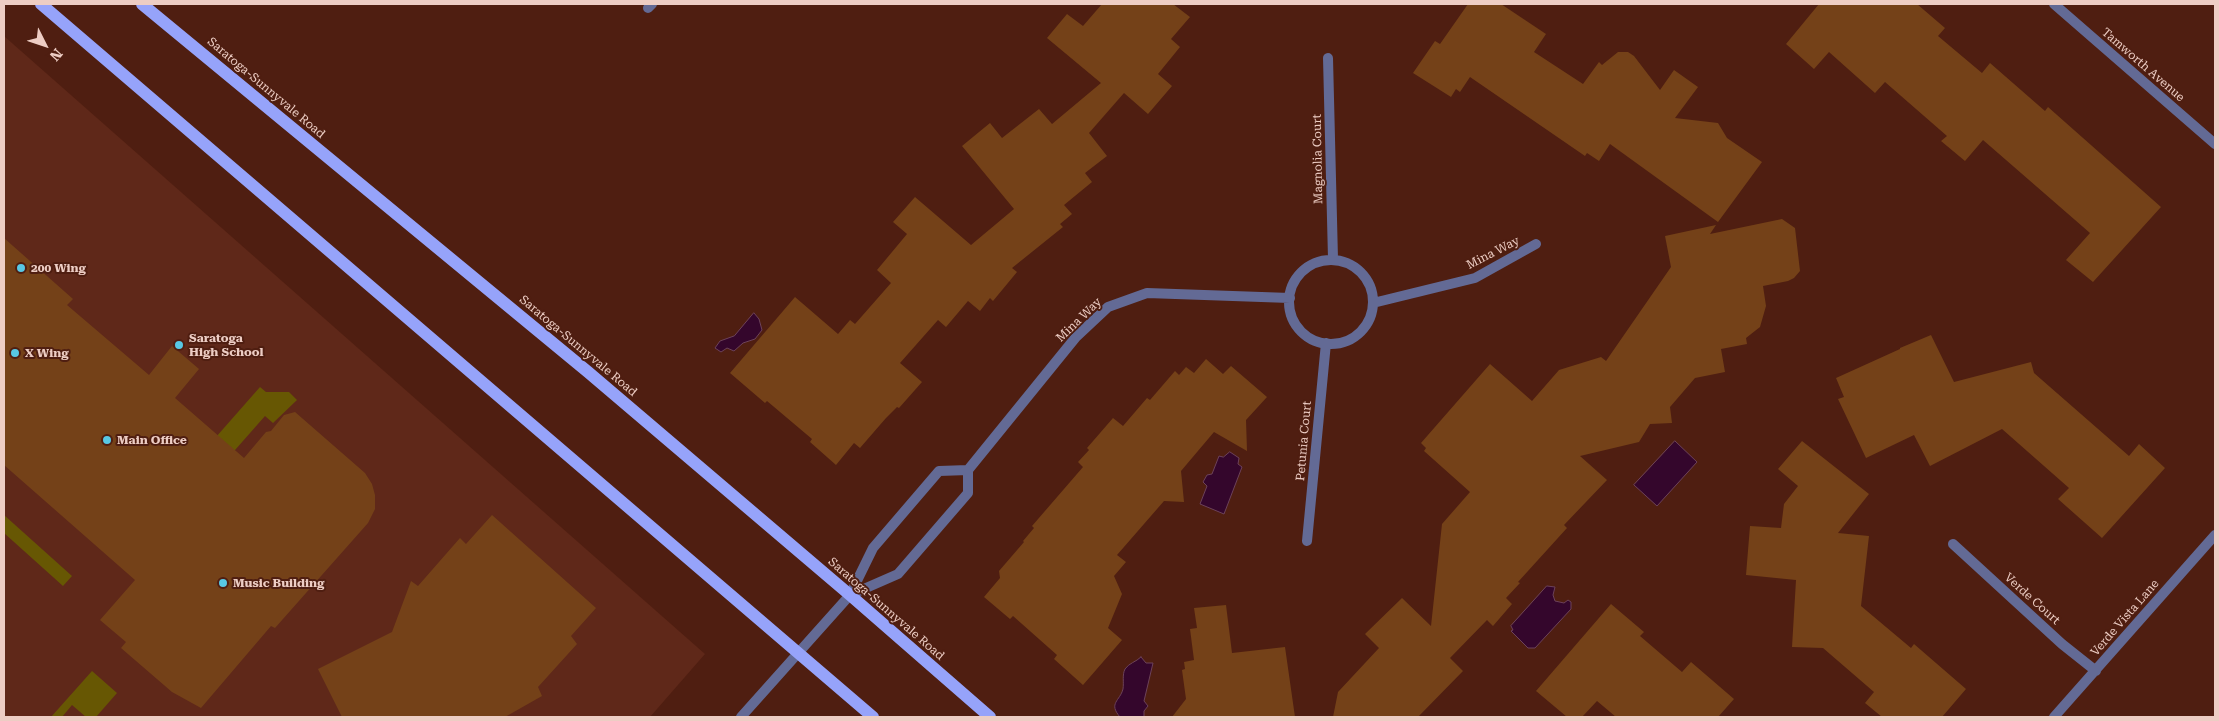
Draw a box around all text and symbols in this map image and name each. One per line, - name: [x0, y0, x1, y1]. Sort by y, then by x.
- north arrow: [20, 20, 70, 70]
- street label: Tamworth Avenue: [2099, 25, 2187, 105]
- street label: Saratoga-Sunnyvale Road: [204, 35, 328, 141]
- text: N: [47, 46, 66, 64]
- street label: Magnolia Court: [1310, 114, 1326, 204]
- street label: Mina Way: [1464, 234, 1522, 272]
- place label: 200 Wing: [31, 261, 86, 275]
- marker: 200 Wing: [15, 262, 27, 274]
- street label: Saratoga-Sunnyvale Road: [516, 293, 640, 399]
- street label: Mina Way: [1053, 295, 1105, 345]
- place label: Saratoga High School: [189, 331, 264, 359]
- marker: Saratoga High School: [173, 339, 185, 351]
- place label: X Wing: [25, 346, 69, 360]
- marker: X Wing: [9, 347, 21, 359]
- street label: Petunia Court: [1293, 400, 1315, 482]
- place label: Main Office: [117, 433, 187, 447]
- marker: Main Office: [101, 434, 113, 446]
- street label: Saratoga-Sunnyvale Road: [825, 555, 947, 663]
- street label: Verde Court: [2001, 570, 2063, 628]
- place label: Music Building: [233, 576, 324, 590]
- marker: Music Building: [217, 577, 229, 589]
- street label: Verde Vista Lane: [2088, 577, 2162, 659]

